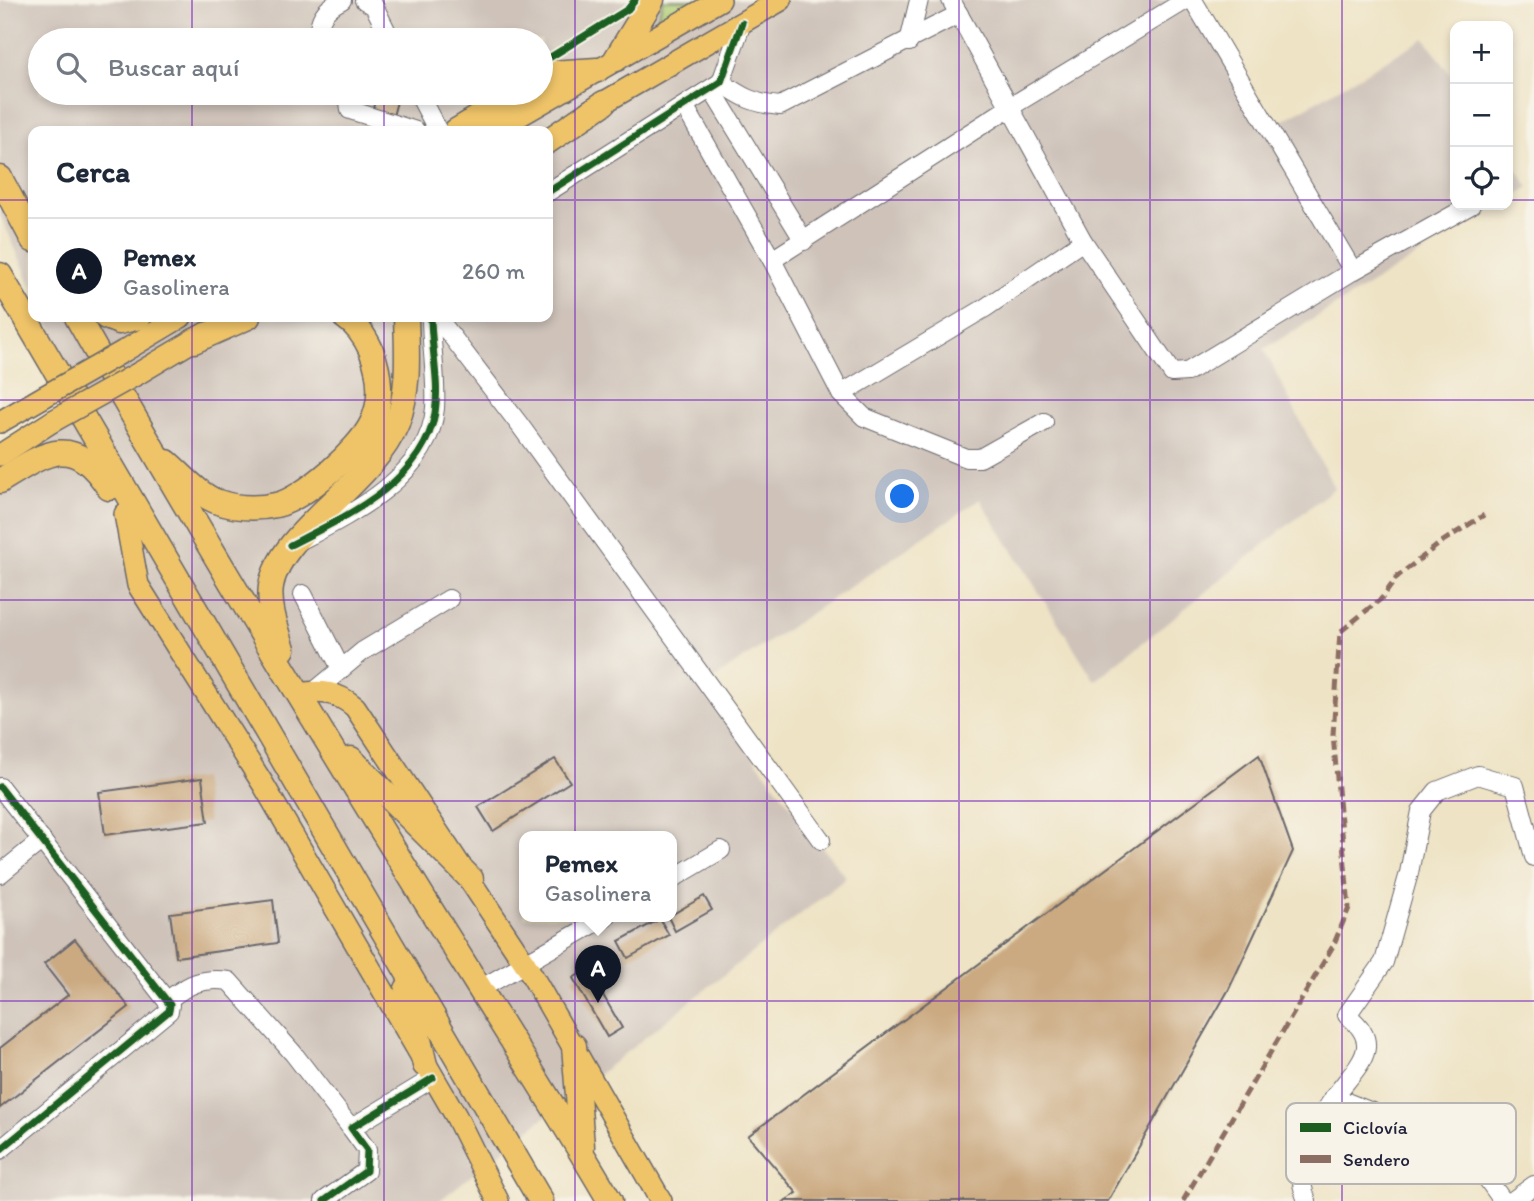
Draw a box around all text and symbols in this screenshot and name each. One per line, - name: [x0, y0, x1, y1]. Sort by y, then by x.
- map controls: [1450, 21, 1513, 210]
- button: +: [1450, 21, 1513, 84]
- search box: [28, 28, 553, 105]
- icon: search: [52, 48, 90, 86]
- text: Buscar aquí: [108, 51, 239, 83]
- button: −: [1450, 84, 1513, 147]
- button: locate: [1450, 147, 1513, 210]
- text: Cerca: [56, 153, 130, 190]
- text: Pemex: [123, 241, 196, 273]
- text: A: [72, 257, 86, 285]
- text: 260 m: [462, 257, 525, 285]
- text: Gasolinera: [123, 273, 230, 301]
- your location: [885, 479, 919, 513]
- popup: [519, 831, 677, 922]
- text: Pemex: [545, 847, 618, 879]
- text: Gasolinera: [545, 879, 651, 907]
- pin: A: [575, 945, 621, 1003]
- legend: [1286, 1103, 1516, 1184]
- text: Ciclovía: [1343, 1116, 1408, 1139]
- text: Sendero: [1343, 1148, 1410, 1171]

